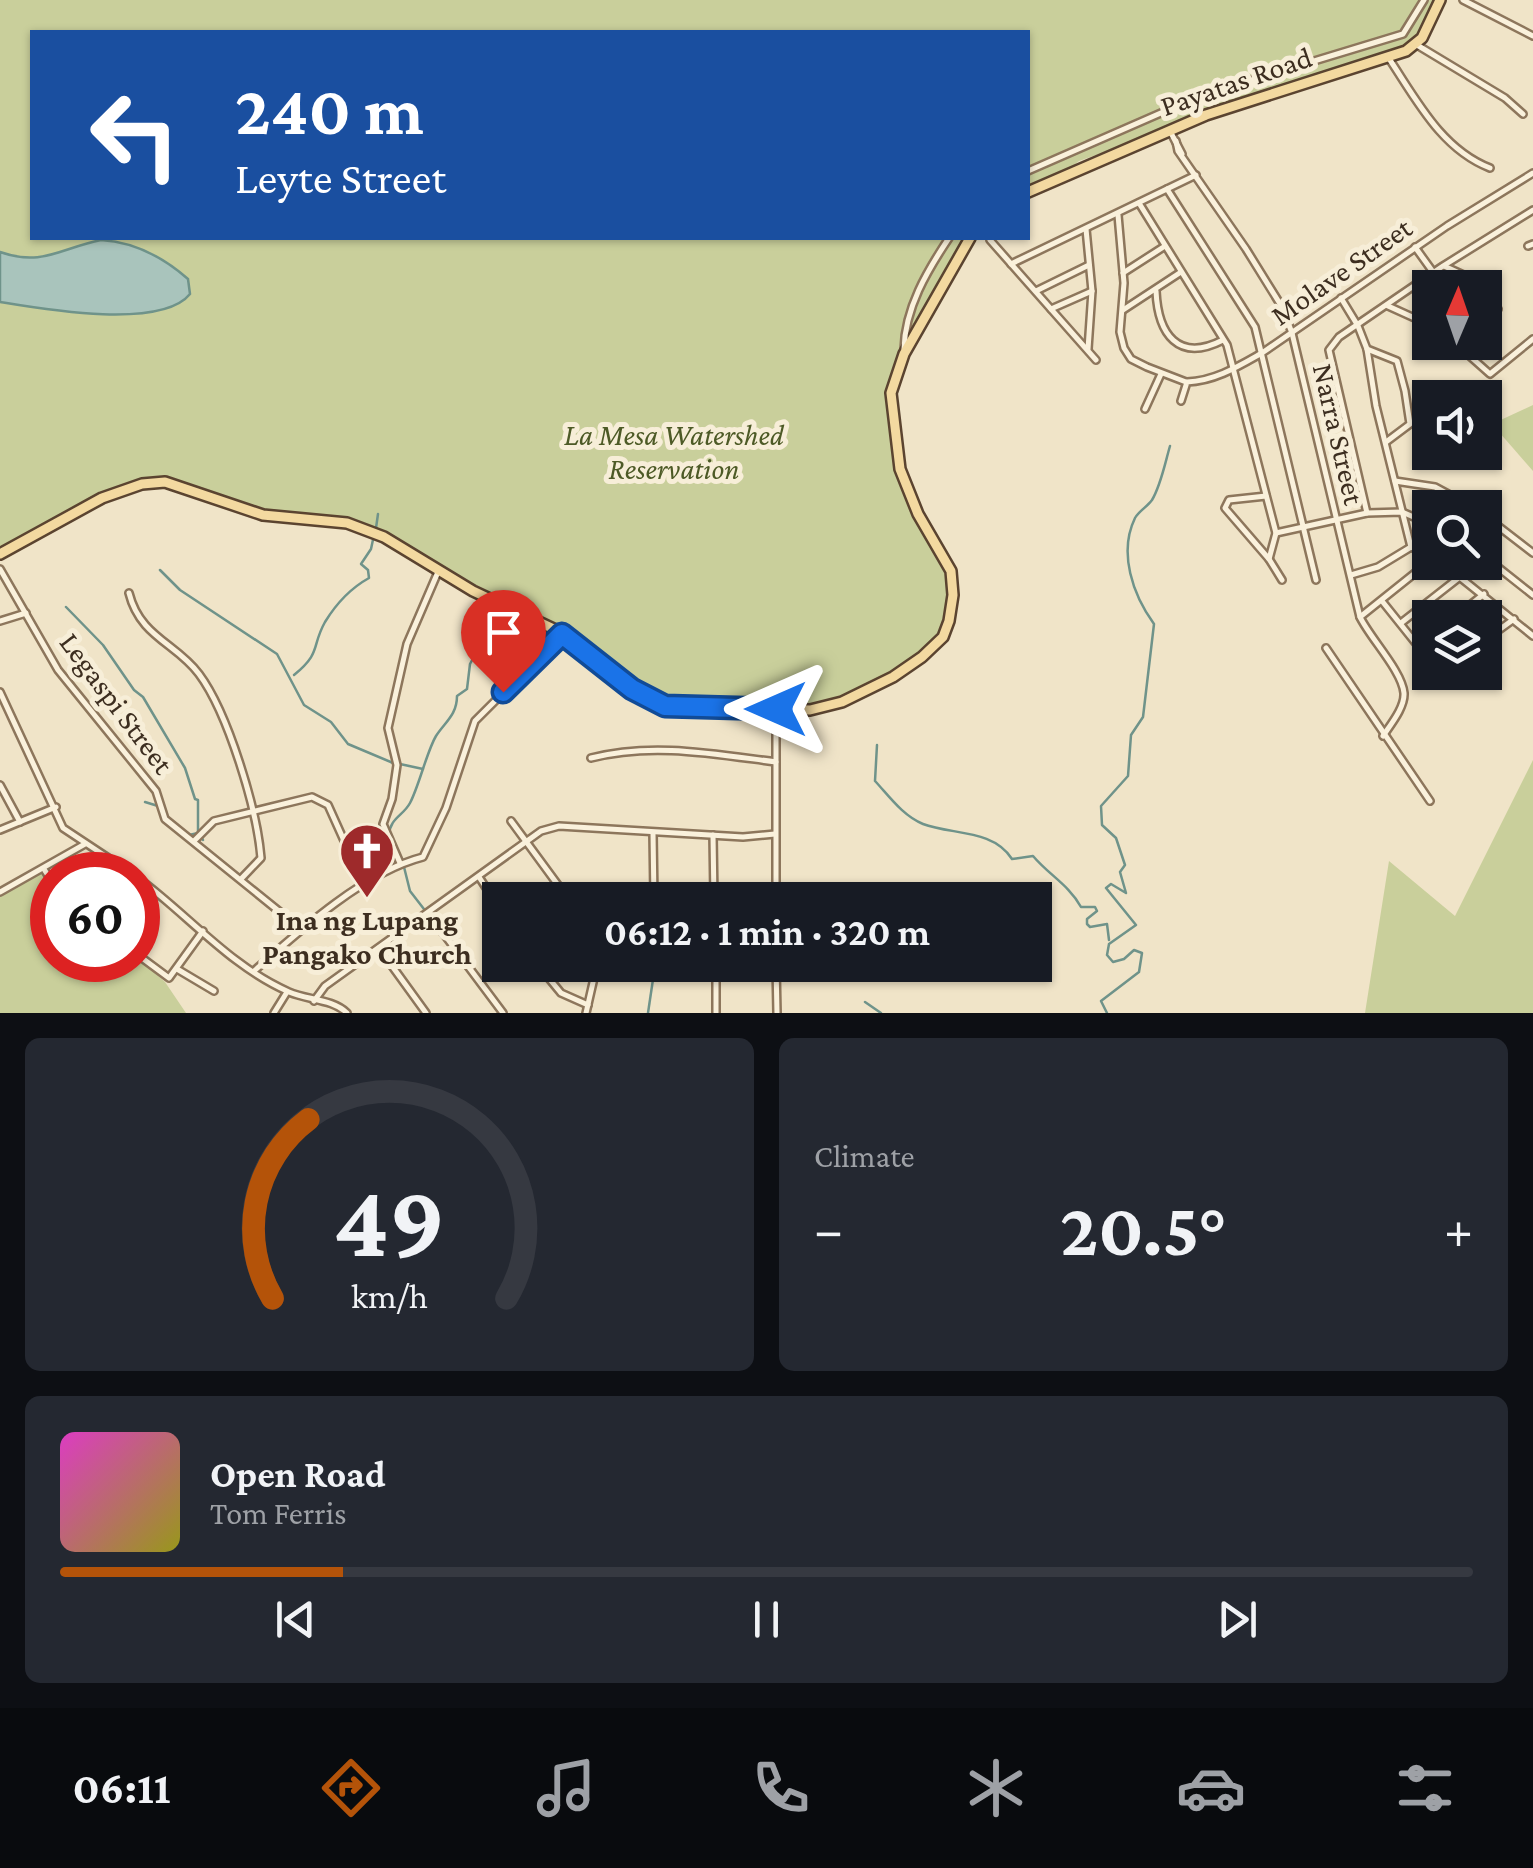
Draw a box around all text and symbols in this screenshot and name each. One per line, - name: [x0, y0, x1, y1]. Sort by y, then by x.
- street label: Payatas Road: [1156, 40, 1316, 123]
- icon: left: [70, 70, 200, 200]
- text: 240 m: [235, 71, 424, 149]
- text: Leyte Street: [235, 153, 446, 203]
- street label: Molave Street: [1264, 210, 1419, 332]
- north arrow: [1412, 270, 1502, 360]
- map controls: [1412, 270, 1502, 690]
- street label: Narra Street: [1307, 360, 1372, 509]
- button: sound: [1412, 380, 1502, 470]
- park label: La Mesa Watershed Reservation: [564, 418, 785, 485]
- button: search: [1412, 490, 1502, 580]
- pin: [461, 590, 546, 693]
- button: layers: [1412, 600, 1502, 690]
- icon: arrive: [476, 605, 531, 660]
- street label: Legaspi Street: [53, 626, 181, 781]
- position arrow: [724, 657, 828, 761]
- church icon: Ina ng Lupang Pangako Church: [337, 821, 397, 900]
- speed limit sign: 60: [30, 852, 160, 982]
- place label: Ina ng Lupang Pangako Church: [262, 903, 472, 970]
- text: 06:12 · 1 min · 320 m: [604, 911, 930, 953]
- text: Climate: [814, 1138, 915, 1174]
- text: 49: [333, 1163, 446, 1278]
- text: 20.5°: [1060, 1188, 1227, 1271]
- text: −: [814, 1199, 843, 1260]
- text: +: [1444, 1199, 1473, 1260]
- text: km/h: [351, 1276, 428, 1316]
- text: Open Road: [210, 1453, 386, 1495]
- text: Tom Ferris: [210, 1495, 347, 1531]
- icon: previous: [268, 1592, 323, 1647]
- icon: pause: [739, 1592, 794, 1647]
- icon: next: [1210, 1592, 1265, 1647]
- icon: directions: [316, 1753, 386, 1823]
- icon: music: [531, 1753, 601, 1823]
- icon: phone: [746, 1753, 816, 1823]
- icon: climate: [961, 1753, 1031, 1823]
- icon: car: [1176, 1753, 1246, 1823]
- icon: filters: [1390, 1753, 1460, 1823]
- text: 06:11: [72, 1763, 171, 1813]

